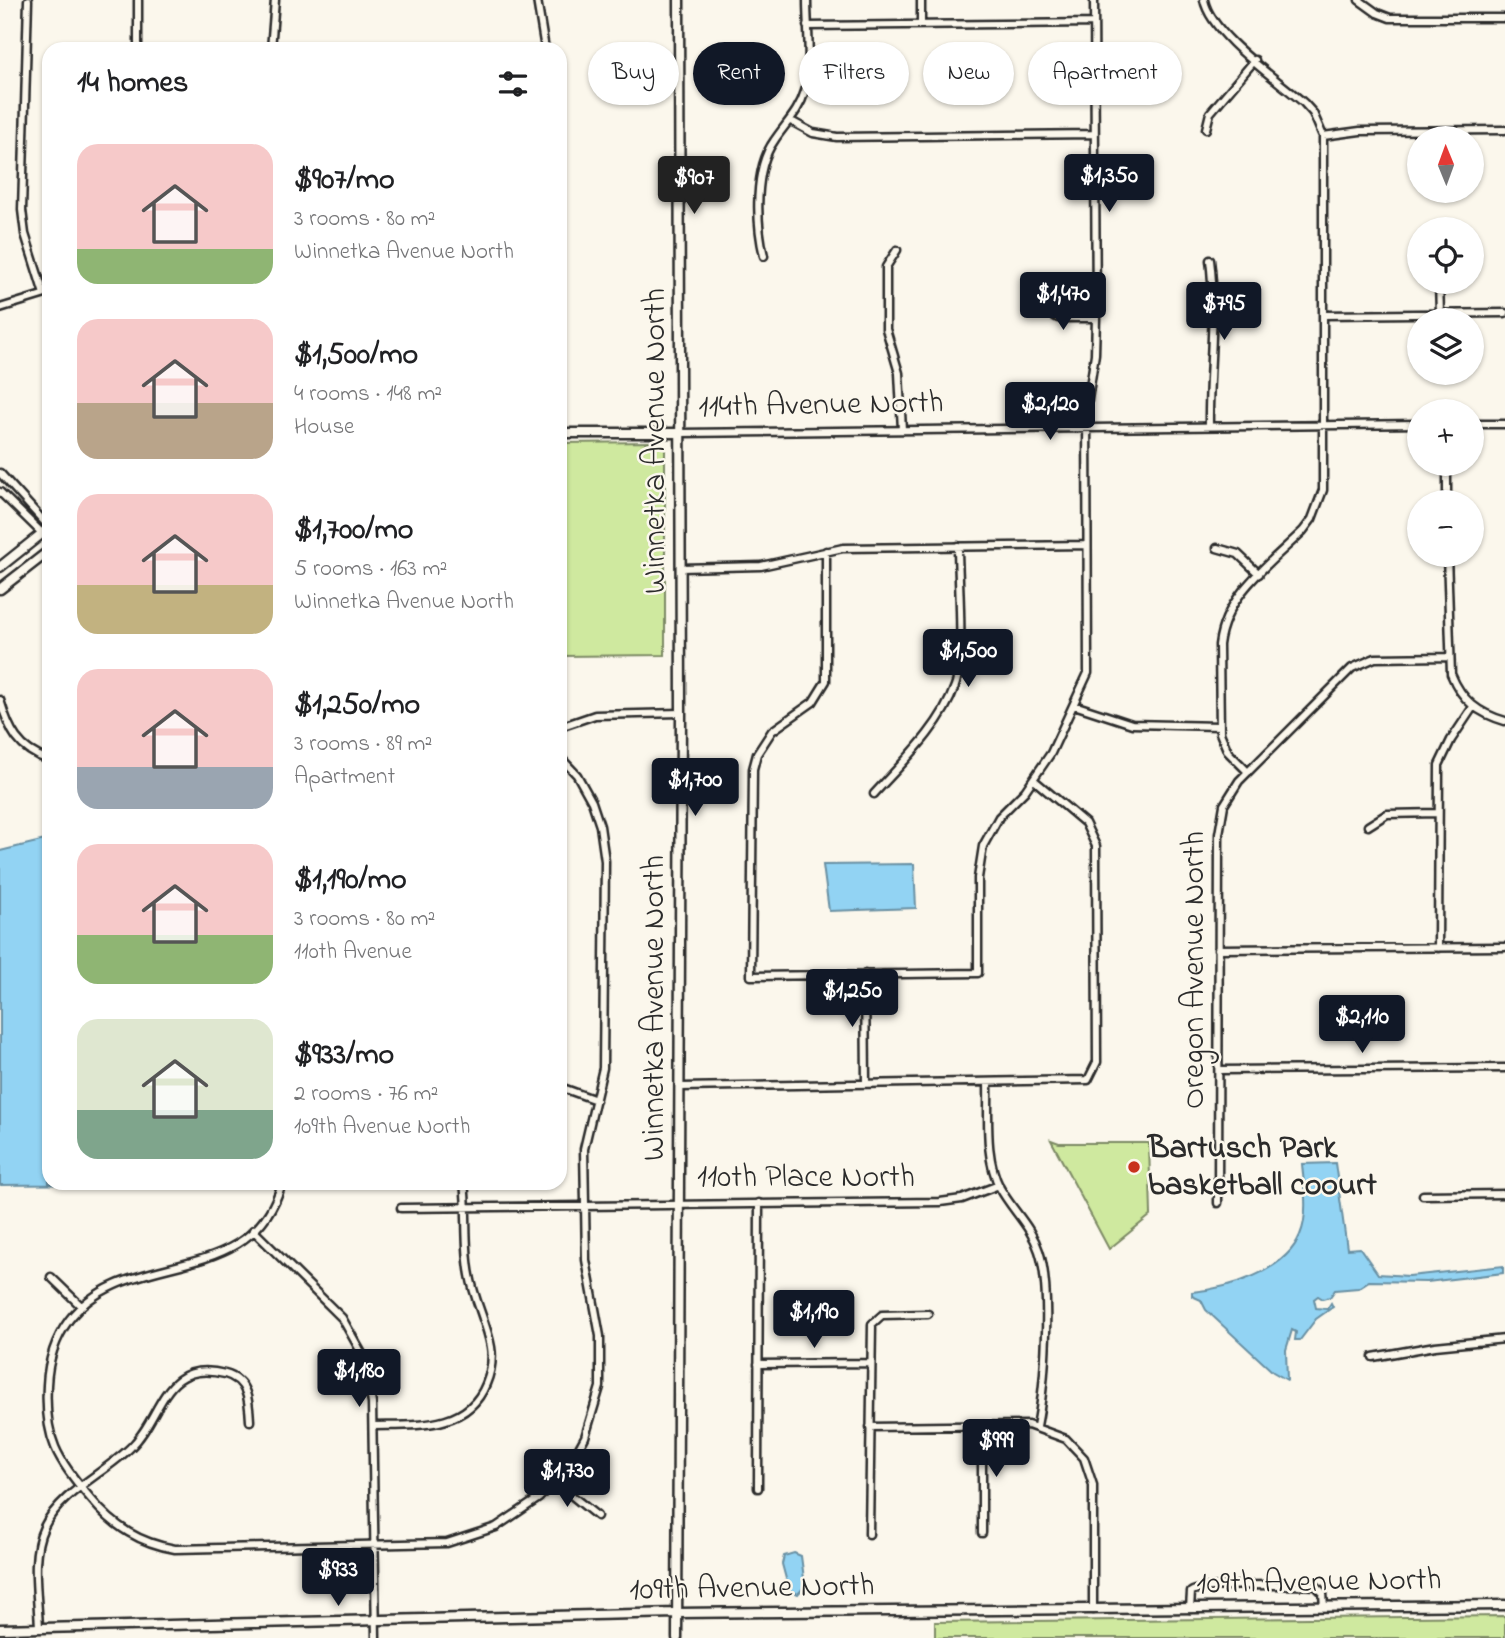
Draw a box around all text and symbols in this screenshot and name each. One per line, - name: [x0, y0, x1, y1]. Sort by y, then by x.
- chip: Buy: [588, 42, 679, 105]
- chip: Rent: [693, 42, 785, 105]
- chip: Filters: [799, 42, 909, 105]
- chip: New: [923, 42, 1014, 105]
- chip: Apartment: [1028, 42, 1182, 105]
- text: 14 homes: [77, 62, 188, 106]
- icon: filters: [494, 65, 532, 103]
- north arrow: [1407, 126, 1484, 203]
- map controls: [1407, 126, 1484, 567]
- pin: $1,350: [1052, 154, 1166, 214]
- pin: $907: [653, 156, 735, 216]
- text: $907/mo: [294, 159, 395, 203]
- text: $1,350: [1080, 160, 1138, 193]
- text: $907: [674, 162, 714, 195]
- icon: home: [133, 172, 217, 256]
- text: 3 rooms · 80 m²: [294, 203, 435, 236]
- button: locate: [1407, 217, 1484, 294]
- text: Winnetka Avenue North: [294, 236, 514, 269]
- pin: $1,470: [1006, 272, 1120, 332]
- text: $1,470: [1036, 278, 1090, 311]
- pin: $795: [1183, 282, 1265, 342]
- street label: Winnetka Avenue North: [633, 288, 680, 594]
- text: $795: [1202, 288, 1246, 321]
- button: layers: [1407, 308, 1484, 385]
- text: $1,500/mo: [294, 334, 418, 378]
- icon: home: [133, 347, 217, 431]
- text: 4 rooms · 148 m²: [294, 378, 442, 411]
- street label: 114th Avenue North: [698, 380, 944, 432]
- pin: $2,120: [993, 382, 1107, 442]
- text: $2,120: [1021, 388, 1079, 421]
- button: +: [1407, 399, 1484, 476]
- text: House: [294, 411, 354, 444]
- button: −: [1407, 490, 1484, 567]
- text: $1,700/mo: [294, 509, 413, 553]
- icon: home: [133, 522, 217, 606]
- text: 5 rooms · 163 m²: [294, 553, 447, 586]
- text: Winnetka Avenue North: [294, 586, 514, 619]
- pin: $1,500: [911, 630, 1025, 689]
- text: $1,500: [939, 635, 997, 668]
- text: $1,250/mo: [294, 684, 420, 728]
- icon: home: [133, 697, 217, 781]
- text: 3 rooms · 89 m²: [294, 728, 432, 761]
- pin: $1,700: [638, 758, 752, 818]
- text: Apartment: [294, 761, 395, 794]
- text: $1,700: [668, 764, 722, 797]
- street label: Oregon Avenue North: [1172, 831, 1219, 1109]
- street label: Winnetka Avenue North: [632, 855, 679, 1161]
- text: $1,190/mo: [294, 859, 407, 903]
- icon: home: [133, 872, 217, 956]
- text: 3 rooms · 80 m²: [294, 903, 435, 936]
- text: 110th Avenue: [294, 936, 412, 969]
- pin: $1,250: [795, 970, 909, 1029]
- text: $1,250: [822, 975, 882, 1008]
- pin: $2,110: [1305, 996, 1419, 1055]
- text: $2,110: [1335, 1001, 1389, 1034]
- text: $933/mo: [294, 1034, 394, 1078]
- icon: home: [133, 1047, 217, 1131]
- text: 2 rooms · 76 m²: [294, 1078, 438, 1111]
- text: 109th Avenue North: [294, 1111, 470, 1144]
- place label: Bartusch Park basketball coourt: [1146, 1126, 1377, 1210]
- street label: 110th Place North: [697, 1155, 915, 1202]
- marker: Bartusch Park basketball coourt: [1126, 1159, 1142, 1175]
- pin: $1,190: [757, 1290, 871, 1350]
- text: $1,190: [789, 1296, 839, 1329]
- pin: $1,180: [302, 1350, 416, 1409]
- text: $1,180: [333, 1355, 385, 1388]
- pin: $999: [955, 1420, 1037, 1479]
- text: $999: [979, 1425, 1013, 1458]
- pin: $1,730: [510, 1450, 624, 1509]
- text: $1,730: [540, 1455, 594, 1488]
- pin: $933: [297, 1548, 379, 1608]
- text: $933: [318, 1554, 358, 1587]
- street label: 109th Avenue North: [1196, 1557, 1442, 1609]
- street label: 109th Avenue North: [629, 1563, 875, 1615]

